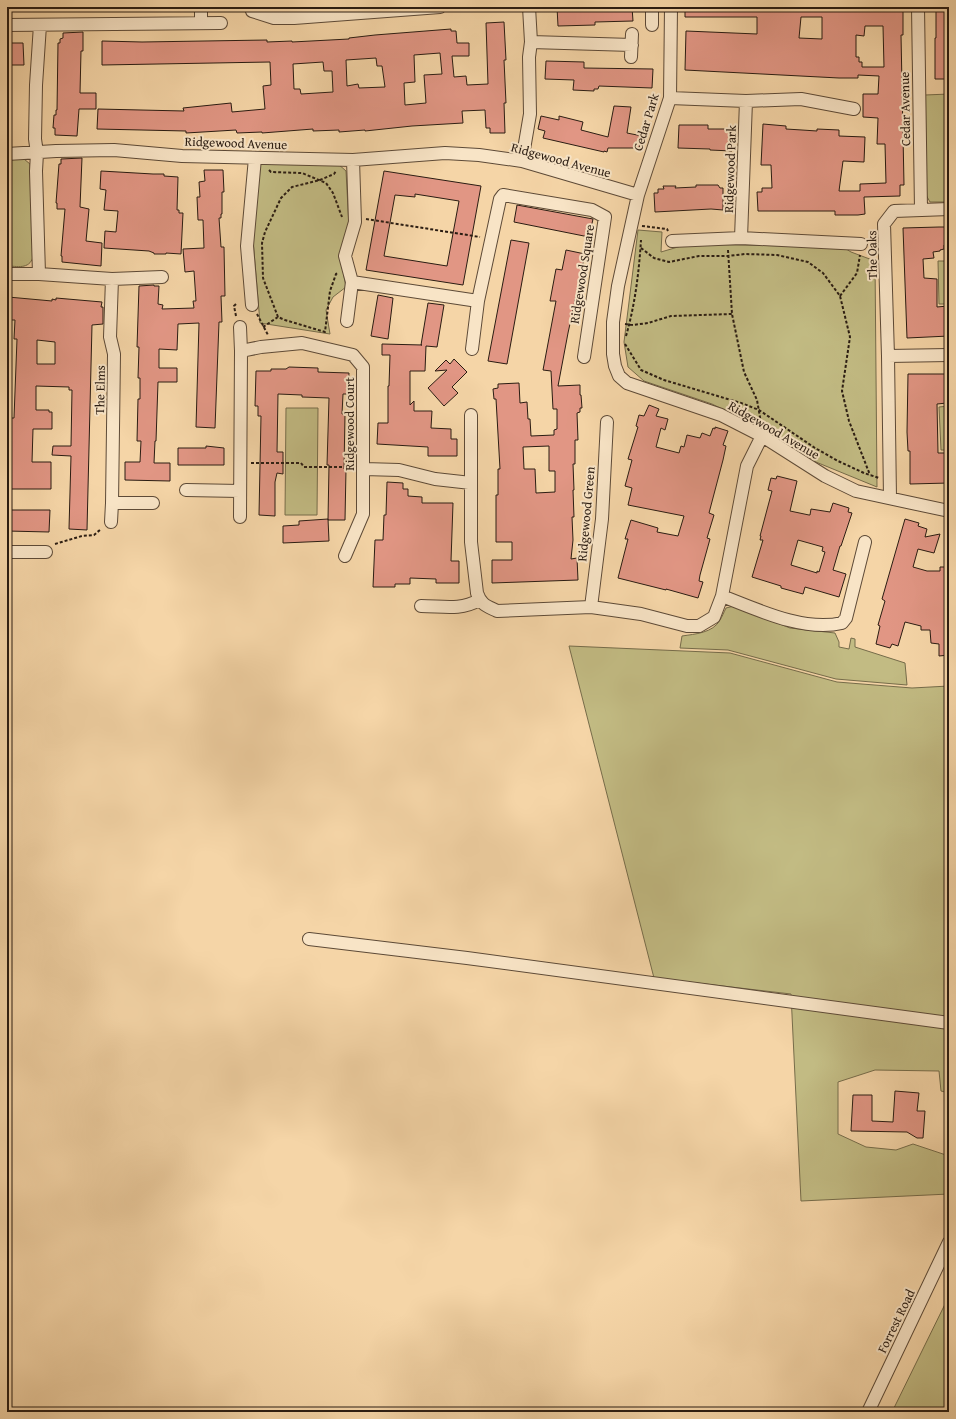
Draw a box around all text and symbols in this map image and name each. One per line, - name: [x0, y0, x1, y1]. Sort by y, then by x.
- street label: Cedar Avenue: [895, 72, 915, 146]
- street label: Cedar Park: [628, 90, 664, 153]
- street label: Ridgewood Park: [719, 124, 741, 213]
- street label: Ridgewood Avenue: [184, 132, 288, 154]
- street label: Ridgewood Avenue: [509, 138, 613, 182]
- street label: Ridgewood Square: [565, 223, 599, 325]
- street label: The Oaks: [862, 230, 882, 280]
- street label: The Elms: [90, 365, 110, 415]
- street label: Ridgewood Court: [340, 377, 359, 471]
- street label: Ridgewood Avenue: [725, 396, 823, 464]
- street label: Ridgewood Green: [572, 465, 600, 562]
- street label: Forrest Road: [872, 1286, 920, 1356]

